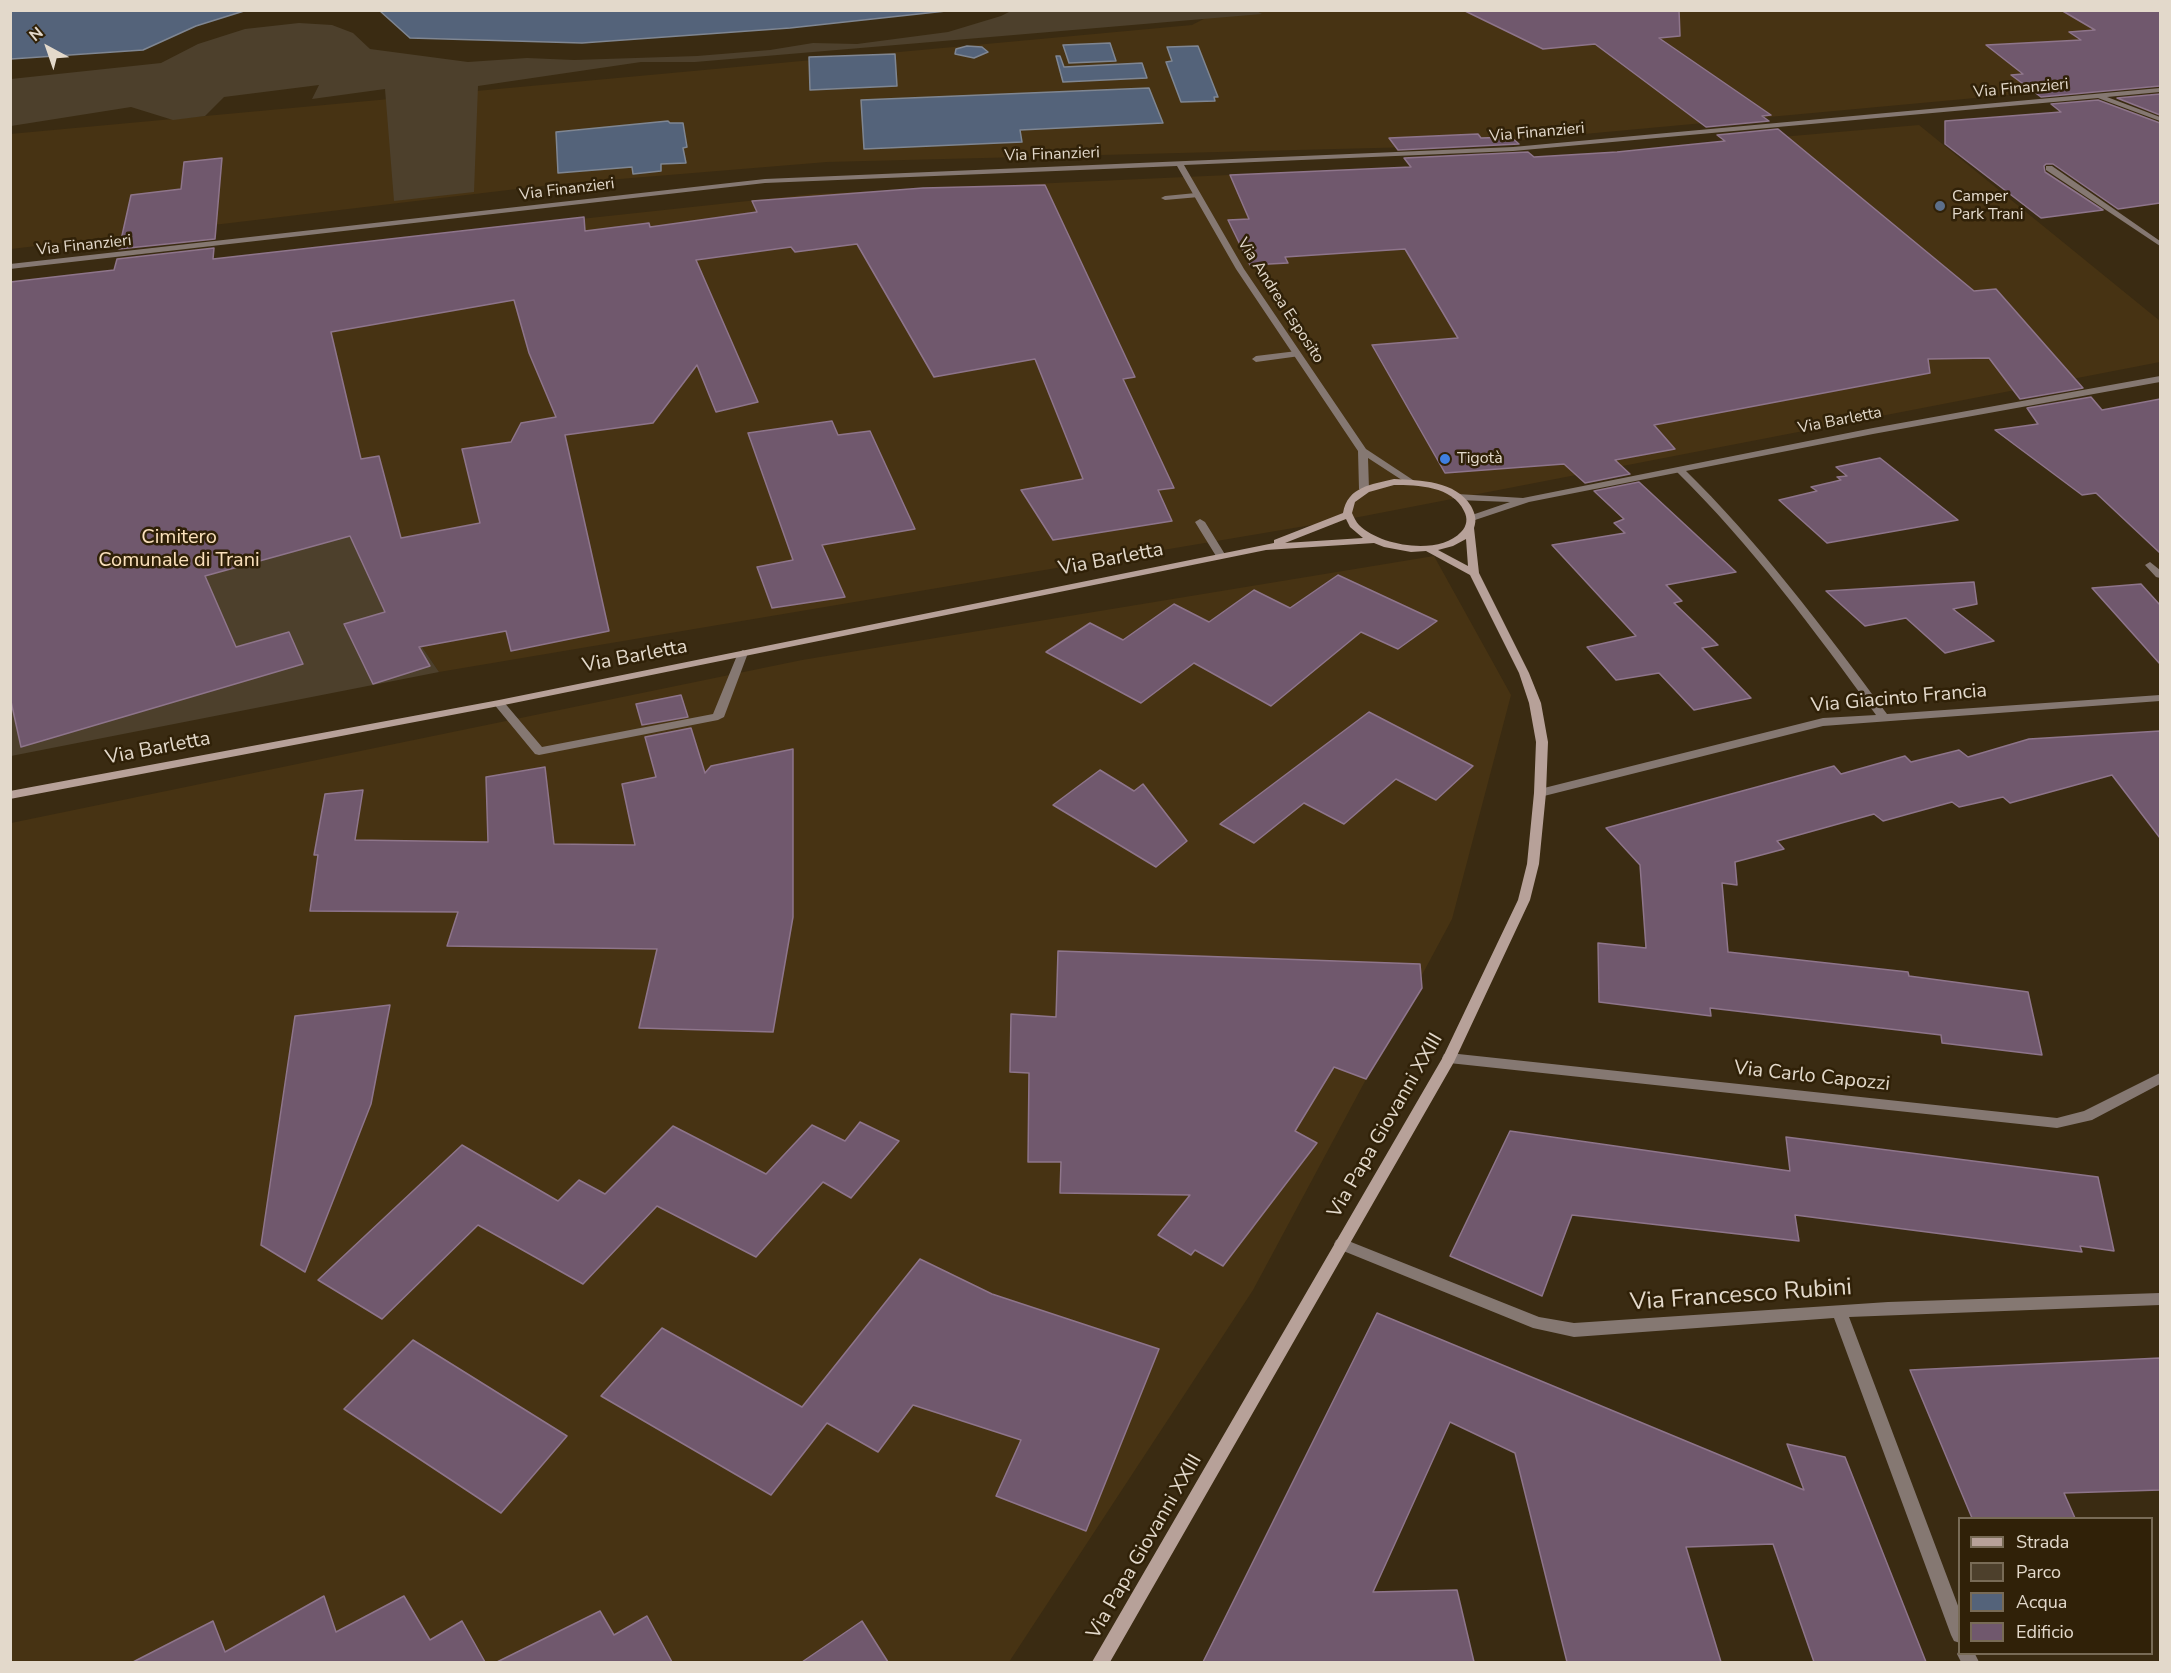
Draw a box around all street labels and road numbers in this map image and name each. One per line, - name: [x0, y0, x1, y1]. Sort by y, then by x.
- street label: Via Finanzieri: [1973, 75, 2069, 103]
- street label: Via Finanzieri: [1489, 119, 1585, 147]
- street label: Via Finanzieri: [1004, 144, 1100, 166]
- street label: Via Finanzieri: [518, 175, 616, 205]
- street label: Via Finanzieri: [35, 231, 133, 261]
- street label: Via Andrea Esposito: [1232, 235, 1328, 367]
- street label: Via Barletta: [1796, 403, 1884, 439]
- street label: Via Barletta: [1057, 538, 1165, 582]
- street label: Via Barletta: [581, 635, 689, 679]
- street label: Via Giacinto Francia: [1810, 679, 1988, 719]
- street label: Via Barletta: [104, 727, 212, 771]
- street label: Via Papa Giovanni XXIII: [1323, 1029, 1449, 1223]
- street label: Via Carlo Capozzi: [1733, 1057, 1891, 1097]
- street label: Via Francesco Rubini: [1629, 1274, 1853, 1318]
- street label: Via Papa Giovanni XXIII: [1082, 1450, 1208, 1644]

